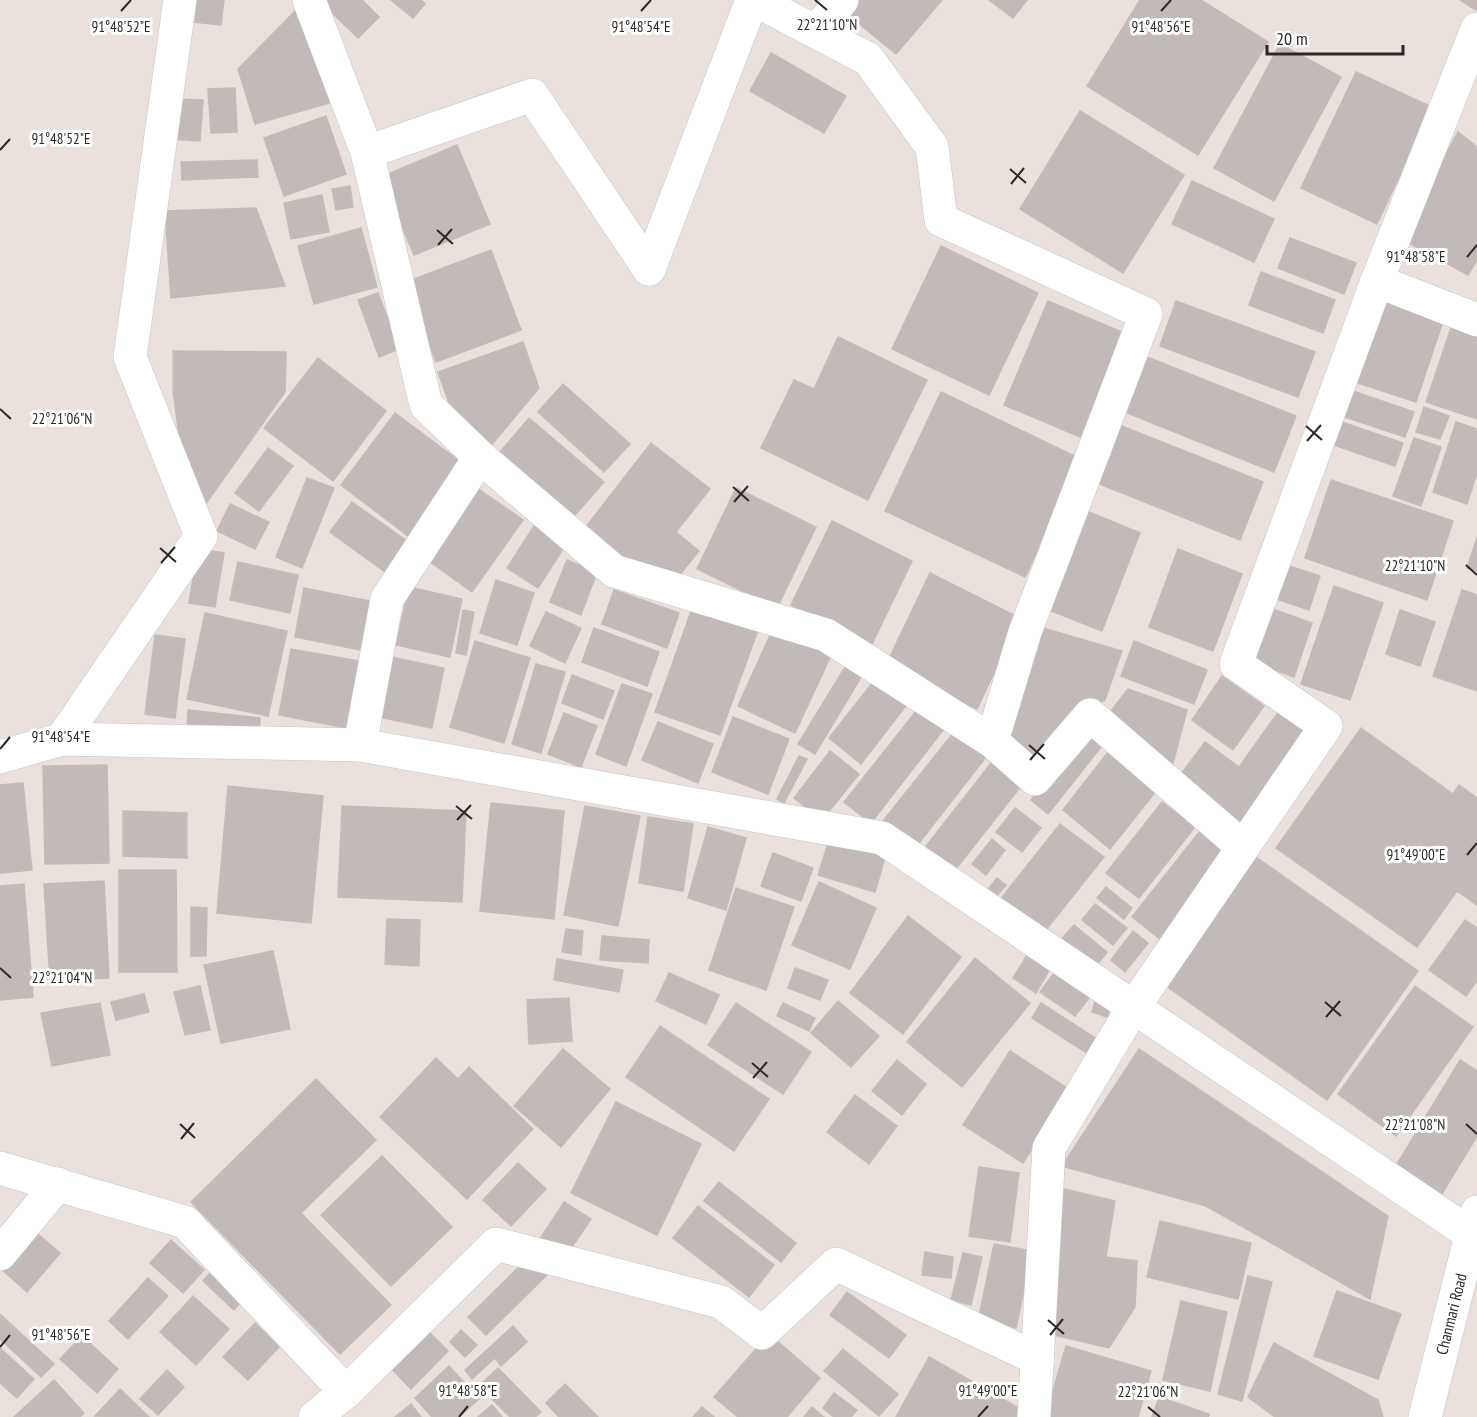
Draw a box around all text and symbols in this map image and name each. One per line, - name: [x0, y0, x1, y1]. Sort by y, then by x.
- text: 22°21'10"N: [797, 15, 857, 34]
- text: 91°48'52"E: [91, 17, 151, 36]
- text: 91°48'54"E: [611, 17, 671, 36]
- text: 91°48'56"E: [1131, 17, 1191, 36]
- scale bar: [1267, 18, 1404, 56]
- text: 20 m: [1276, 27, 1308, 50]
- text: 91°48'52"E: [31, 129, 91, 148]
- text: 91°48'58"E: [1386, 247, 1446, 266]
- text: 22°21'06"N: [32, 409, 92, 428]
- text: 22°21'10"N: [1385, 556, 1445, 575]
- text: 91°48'54"E: [31, 727, 91, 746]
- text: 91°49'00"E: [1386, 845, 1446, 864]
- text: 22°21'04"N: [32, 968, 92, 987]
- text: 22°21'08"N: [1385, 1115, 1445, 1134]
- street label: Chanmari Road: [1431, 1271, 1471, 1357]
- text: 91°48'56"E: [31, 1325, 91, 1344]
- text: 91°48'58"E: [438, 1381, 498, 1400]
- text: 91°49'00"E: [958, 1381, 1018, 1400]
- text: 22°21'06"N: [1118, 1382, 1178, 1401]

